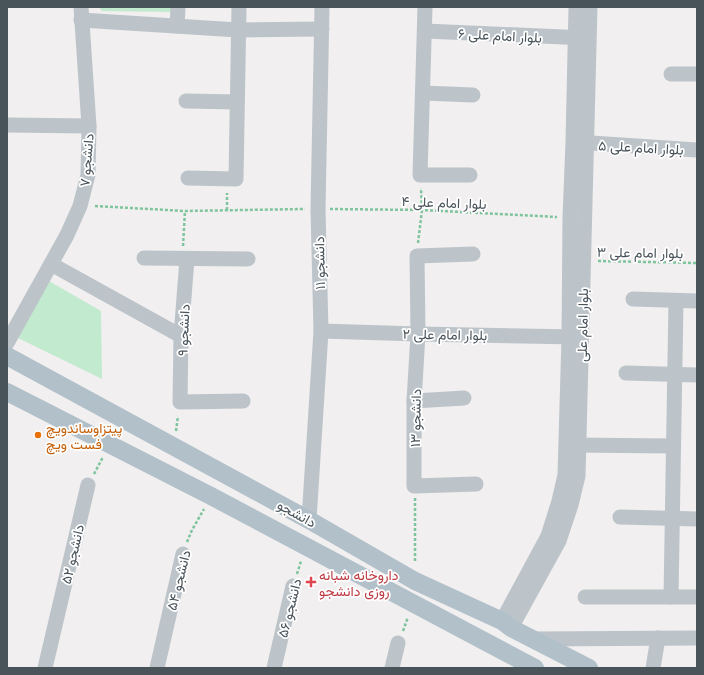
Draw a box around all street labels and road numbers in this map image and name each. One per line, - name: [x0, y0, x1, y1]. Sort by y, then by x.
- street label: بلوار امام علی ۶: [457, 23, 543, 47]
- street label: دانشجو ۷: [74, 132, 98, 187]
- street label: بلوار امام علی ۵: [598, 135, 684, 159]
- street label: بلوار امام علی ۴: [401, 191, 487, 213]
- street label: دانشجو ۱۱: [309, 236, 329, 290]
- street label: بلوار امام علی ۳: [597, 242, 683, 262]
- street label: بلوار امام علی: [572, 288, 592, 362]
- street label: دانشجو ۹: [172, 303, 194, 356]
- street label: بلوار امام علی ۲: [403, 324, 487, 344]
- street label: دانشجو ۱۳: [405, 388, 425, 447]
- street label: دانشجو: [274, 495, 320, 532]
- street label: دانشجو ۵۲: [56, 522, 88, 586]
- street label: دانشجو ۵۴: [161, 548, 195, 612]
- street label: دانشجو ۵۶: [272, 576, 306, 640]

